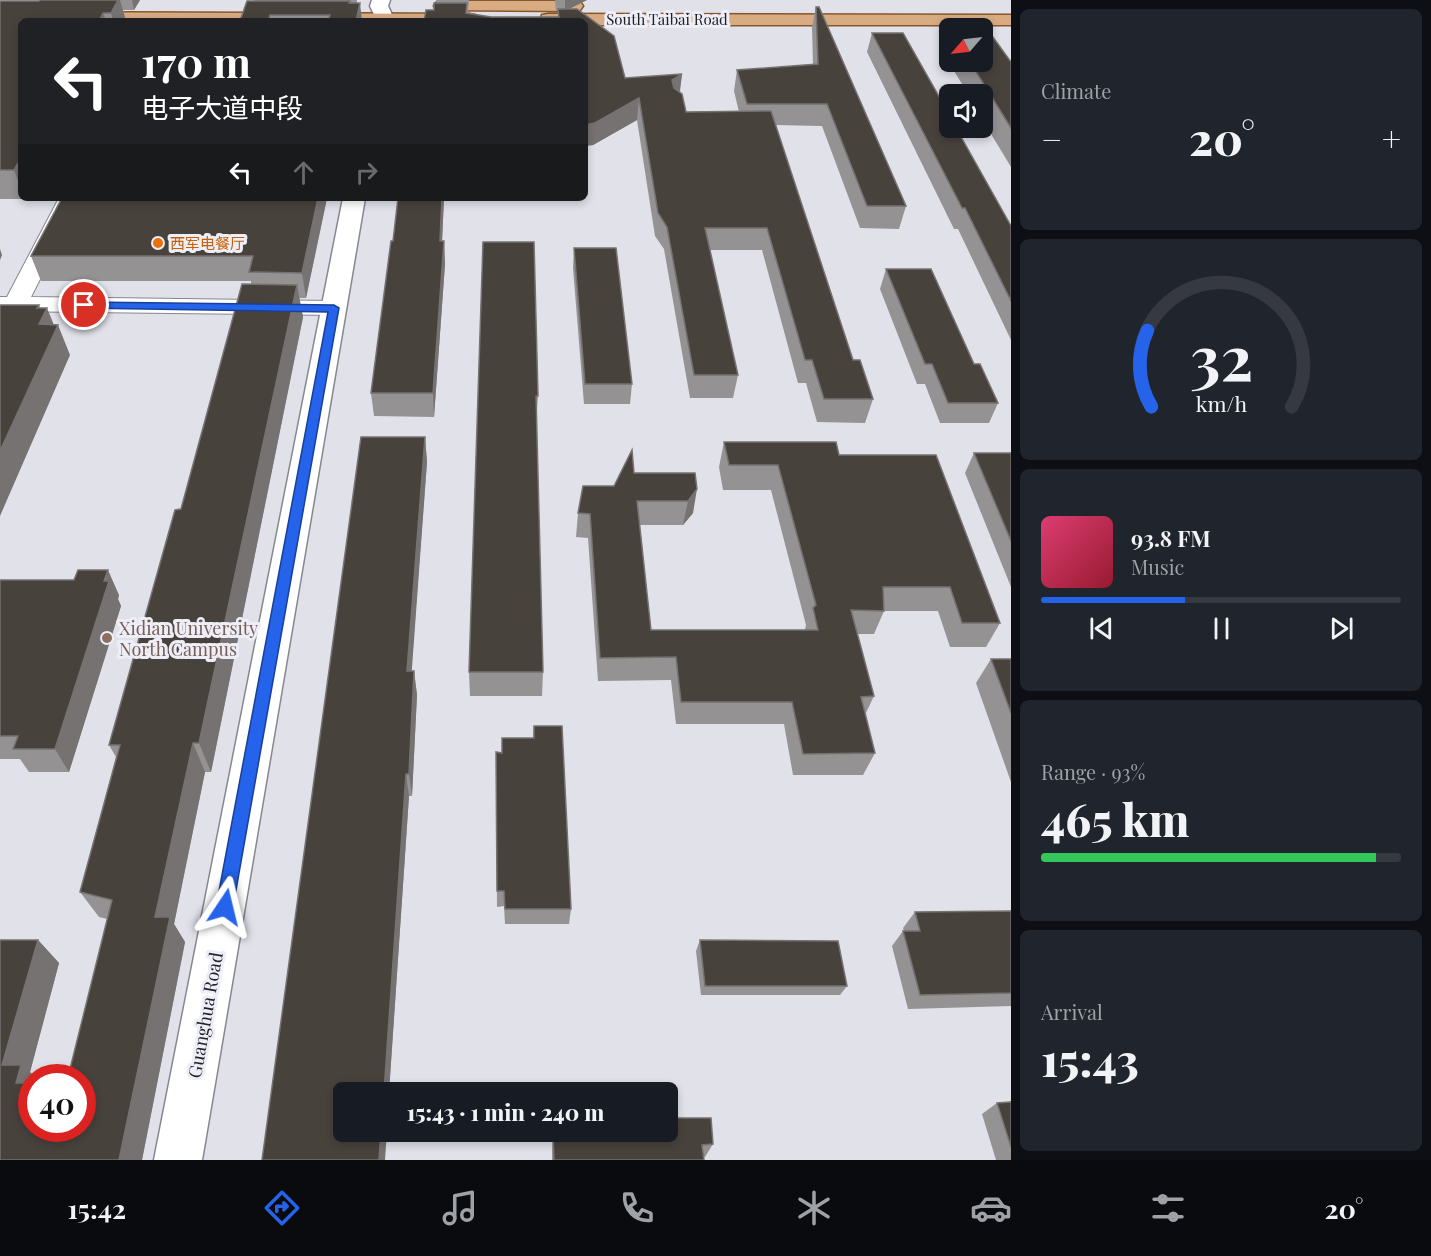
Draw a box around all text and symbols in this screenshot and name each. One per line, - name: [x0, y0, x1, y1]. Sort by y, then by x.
- street label: South Taibai Road: [606, 9, 728, 29]
- north arrow: [939, 18, 993, 72]
- map controls: [939, 18, 993, 138]
- text: 170 m: [141, 33, 251, 89]
- icon: left: [42, 42, 120, 120]
- text: Climate: [1041, 77, 1111, 104]
- button: sound: [939, 84, 993, 138]
- text: 电子大道中段: [141, 89, 303, 125]
- text: 20°: [1189, 107, 1255, 167]
- text: −: [1041, 116, 1062, 160]
- text: +: [1382, 116, 1401, 160]
- icon: left: [224, 156, 257, 189]
- icon: ahead: [287, 156, 320, 189]
- icon: right: [350, 156, 383, 189]
- place label: 西军电餐厅: [170, 233, 245, 253]
- marker: 西军电餐厅: [151, 236, 165, 250]
- pin: [58, 279, 109, 330]
- icon: arrive: [67, 288, 100, 321]
- text: 32: [1189, 313, 1253, 397]
- text: km/h: [1195, 389, 1247, 417]
- text: 93.8 FM: [1131, 523, 1211, 553]
- text: Music: [1131, 553, 1184, 580]
- icon: previous: [1085, 612, 1118, 645]
- icon: pause: [1205, 612, 1238, 645]
- icon: next: [1325, 612, 1358, 645]
- place label: Xidian University North Campus: [119, 616, 258, 661]
- marker: Xidian University North Campus: [100, 631, 114, 645]
- text: Range · 93%: [1041, 758, 1145, 785]
- text: 465 km: [1041, 788, 1190, 848]
- position arrow: [193, 875, 257, 939]
- street label: Guanghua Road: [182, 950, 228, 1080]
- text: Arrival: [1041, 998, 1103, 1025]
- text: 15:43: [1041, 1028, 1139, 1088]
- speed limit sign: 40: [18, 1064, 96, 1142]
- text: 15:43 · 1 min · 240 m: [407, 1097, 604, 1127]
- icon: directions: [261, 1187, 303, 1229]
- icon: music: [439, 1187, 481, 1229]
- icon: phone: [616, 1187, 658, 1229]
- icon: climate: [793, 1187, 835, 1229]
- icon: car: [970, 1187, 1012, 1229]
- icon: filters: [1147, 1187, 1189, 1229]
- text: 15:42: [68, 1190, 126, 1226]
- text: 20°: [1324, 1190, 1363, 1226]

